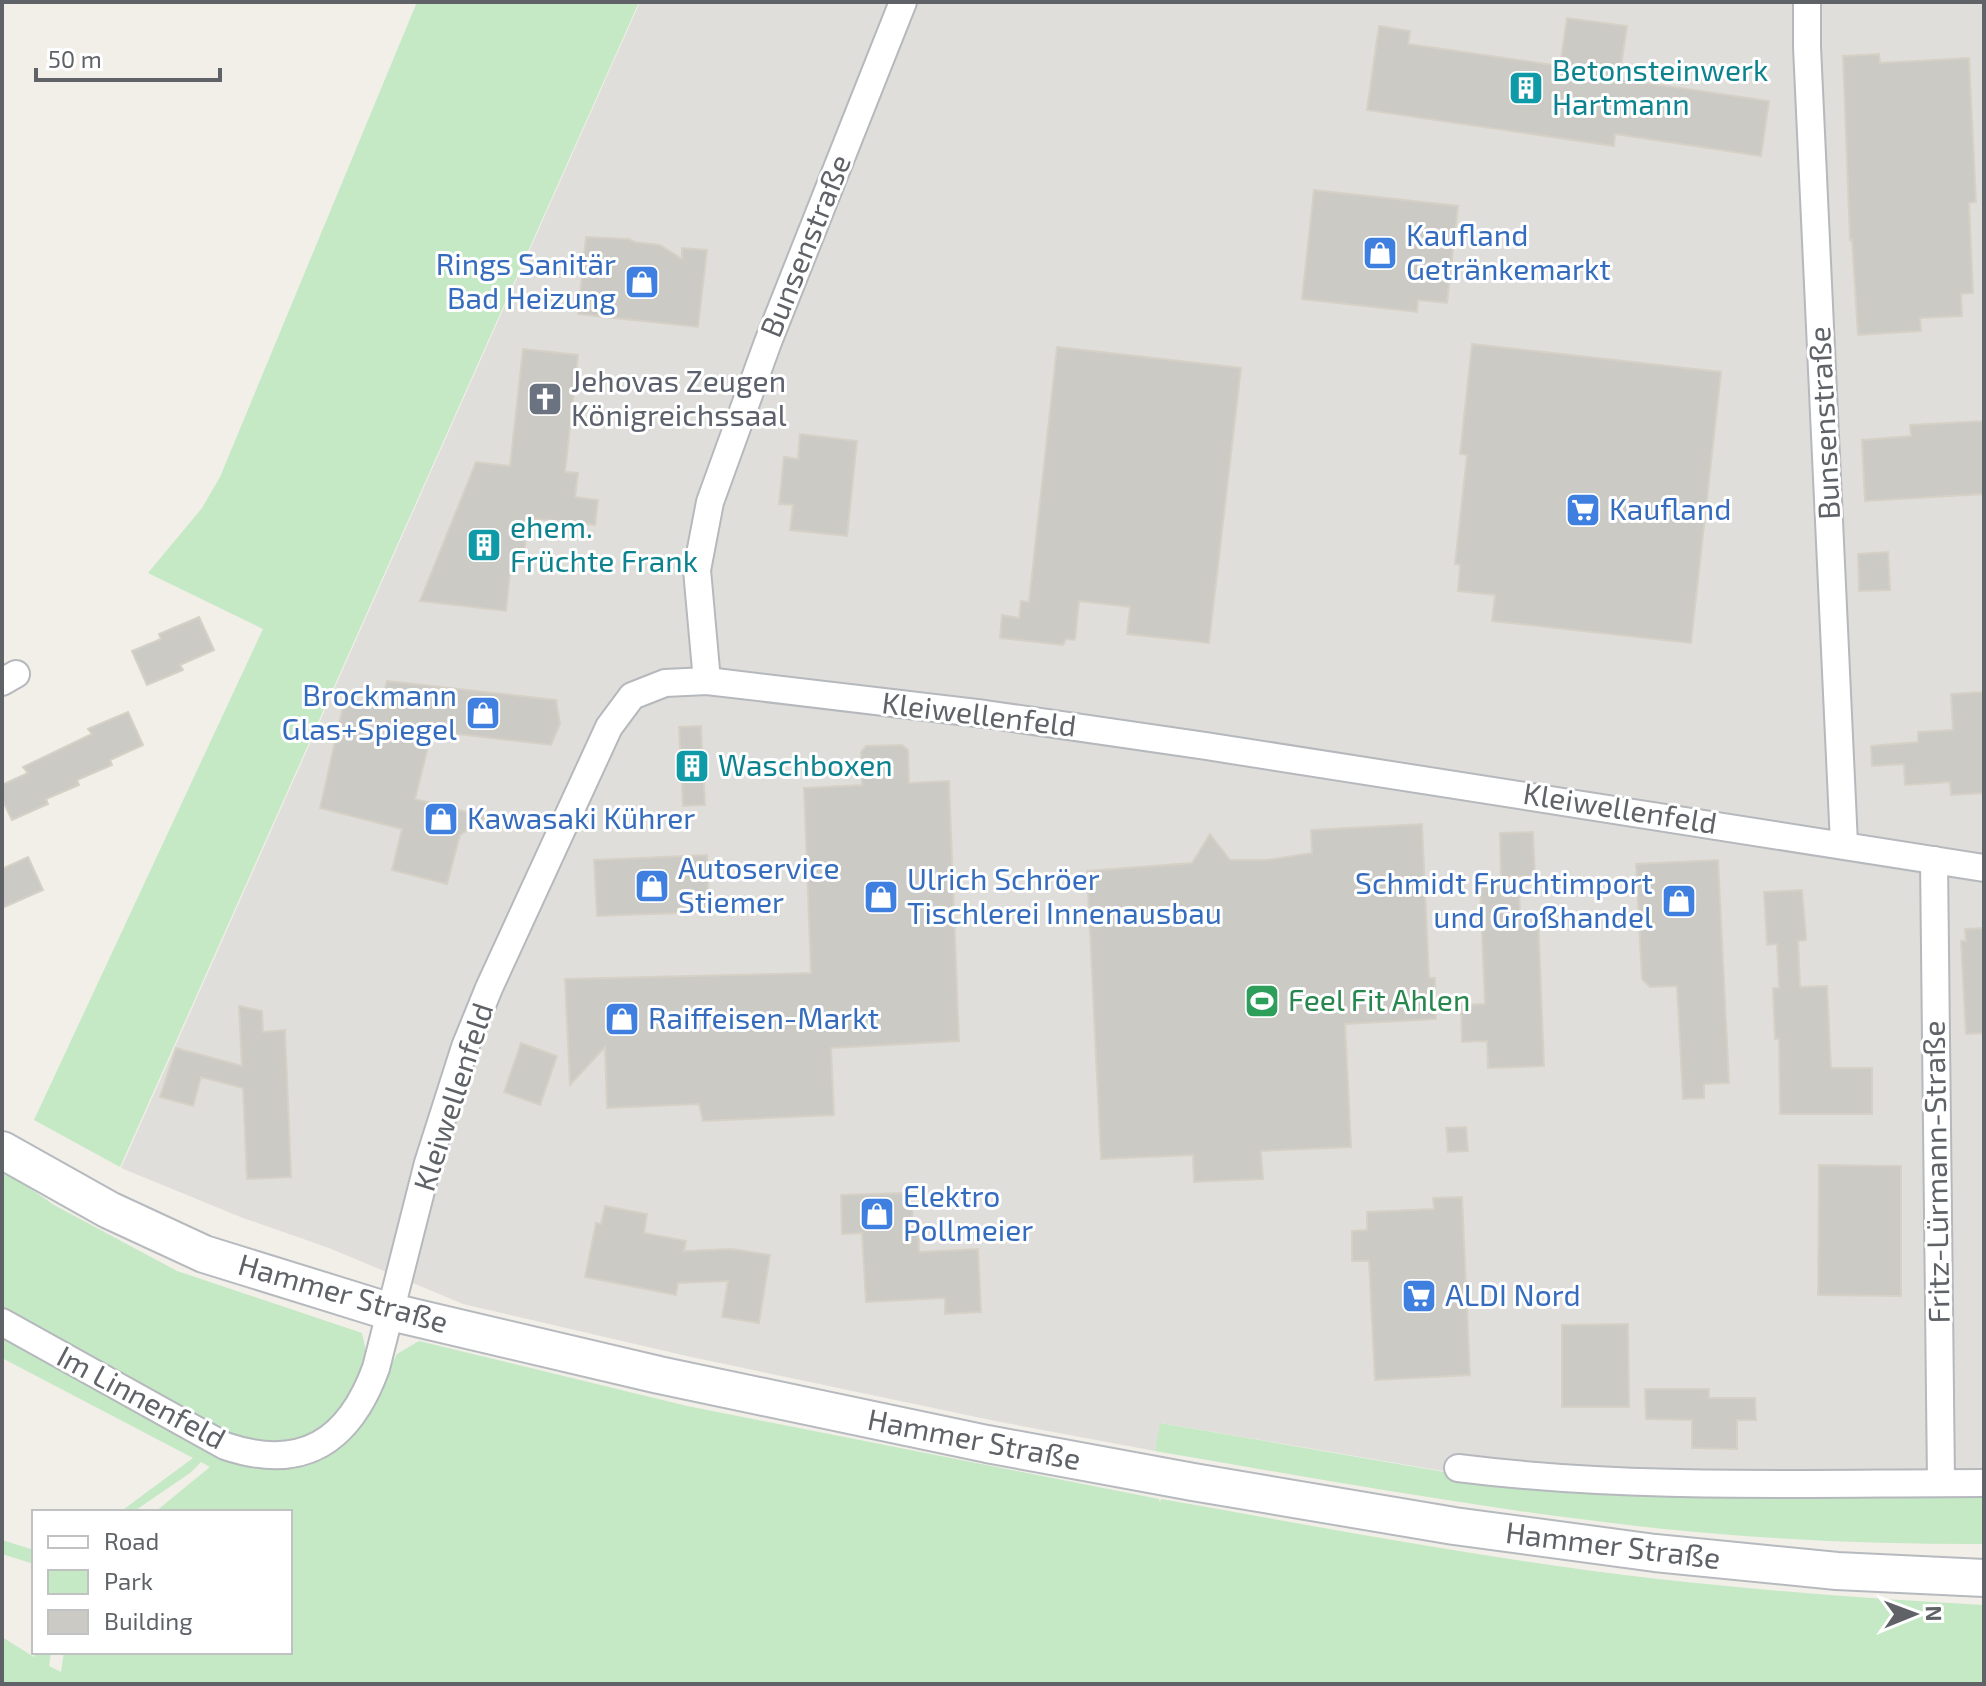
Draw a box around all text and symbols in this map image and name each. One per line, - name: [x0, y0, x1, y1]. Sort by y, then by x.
- scale bar: [36, 32, 220, 82]
- text: 50 m: [48, 44, 102, 73]
- place label: Betonsteinwerk Hartmann: [1552, 51, 1768, 121]
- building icon: Betonsteinwerk Hartmann: [1507, 69, 1545, 107]
- street label: Bunsenstraße: [751, 149, 857, 342]
- place label: Kaufland Getränkemarkt: [1406, 216, 1611, 286]
- shop icon: Kaufland Getränkemarkt: [1361, 234, 1399, 272]
- place label: Rings Sanitär Bad Heizung: [436, 245, 616, 315]
- shop icon: Rings Sanitär Bad Heizung: [623, 263, 661, 301]
- street label: Bunsenstraße: [1800, 326, 1846, 521]
- place label: Jehovas Zeugen Königreichssaal: [571, 362, 787, 432]
- church icon: Jehovas Zeugen Königreichssaal: [526, 380, 564, 418]
- place label: Kaufland: [1609, 490, 1731, 526]
- supermarket icon: Kaufland: [1564, 491, 1602, 529]
- place label: ehem. Früchte Frank: [510, 508, 698, 578]
- building icon: ehem. Früchte Frank: [465, 526, 503, 564]
- place label: Brockmann Glas+Spiegel: [282, 676, 457, 746]
- street label: Kleiwellenfeld: [880, 683, 1079, 743]
- shop icon: Brockmann Glas+Spiegel: [464, 694, 502, 732]
- place label: Waschboxen: [718, 746, 893, 782]
- building icon: Waschboxen: [673, 747, 711, 785]
- street label: Kleiwellenfeld: [1521, 774, 1720, 840]
- place label: Kawasaki Kührer: [467, 799, 695, 835]
- shop icon: Kawasaki Kührer: [422, 800, 460, 838]
- place label: Autoservice Stiemer: [678, 849, 840, 919]
- place label: Ulrich Schröer Tischlerei Innenausbau: [907, 860, 1222, 930]
- place label: Schmidt Fruchtimport und Großhandel: [1355, 864, 1653, 934]
- shop icon: Autoservice Stiemer: [633, 867, 671, 905]
- shop icon: Ulrich Schröer Tischlerei Innenausbau: [862, 878, 900, 916]
- shop icon: Schmidt Fruchtimport und Großhandel: [1660, 882, 1698, 920]
- place label: Feel Fit Ahlen: [1288, 981, 1470, 1017]
- sports icon: Feel Fit Ahlen: [1243, 982, 1281, 1020]
- street label: Kleiwellenfeld: [405, 998, 499, 1195]
- place label: Raiffeisen-Markt: [648, 999, 879, 1035]
- shop icon: Raiffeisen-Markt: [603, 1000, 641, 1038]
- street label: Fritz-Lürmann-Straße: [1914, 1020, 1956, 1324]
- place label: Elektro Pollmeier: [903, 1177, 1033, 1247]
- shop icon: Elektro Pollmeier: [858, 1195, 896, 1233]
- street label: Hammer Straße: [235, 1245, 452, 1339]
- place label: ALDI Nord: [1445, 1276, 1581, 1312]
- supermarket icon: ALDI Nord: [1400, 1277, 1438, 1315]
- street label: Im Linnenfeld: [52, 1337, 232, 1456]
- street label: Hammer Straße: [865, 1400, 1084, 1476]
- legend: [32, 1510, 292, 1654]
- street label: Hammer Straße: [1504, 1513, 1723, 1575]
- text: Road: [104, 1526, 159, 1555]
- text: Park: [104, 1566, 153, 1595]
- north arrow: [1874, 1574, 1954, 1654]
- text: N: [1922, 1605, 1948, 1622]
- text: Building: [104, 1606, 193, 1635]

